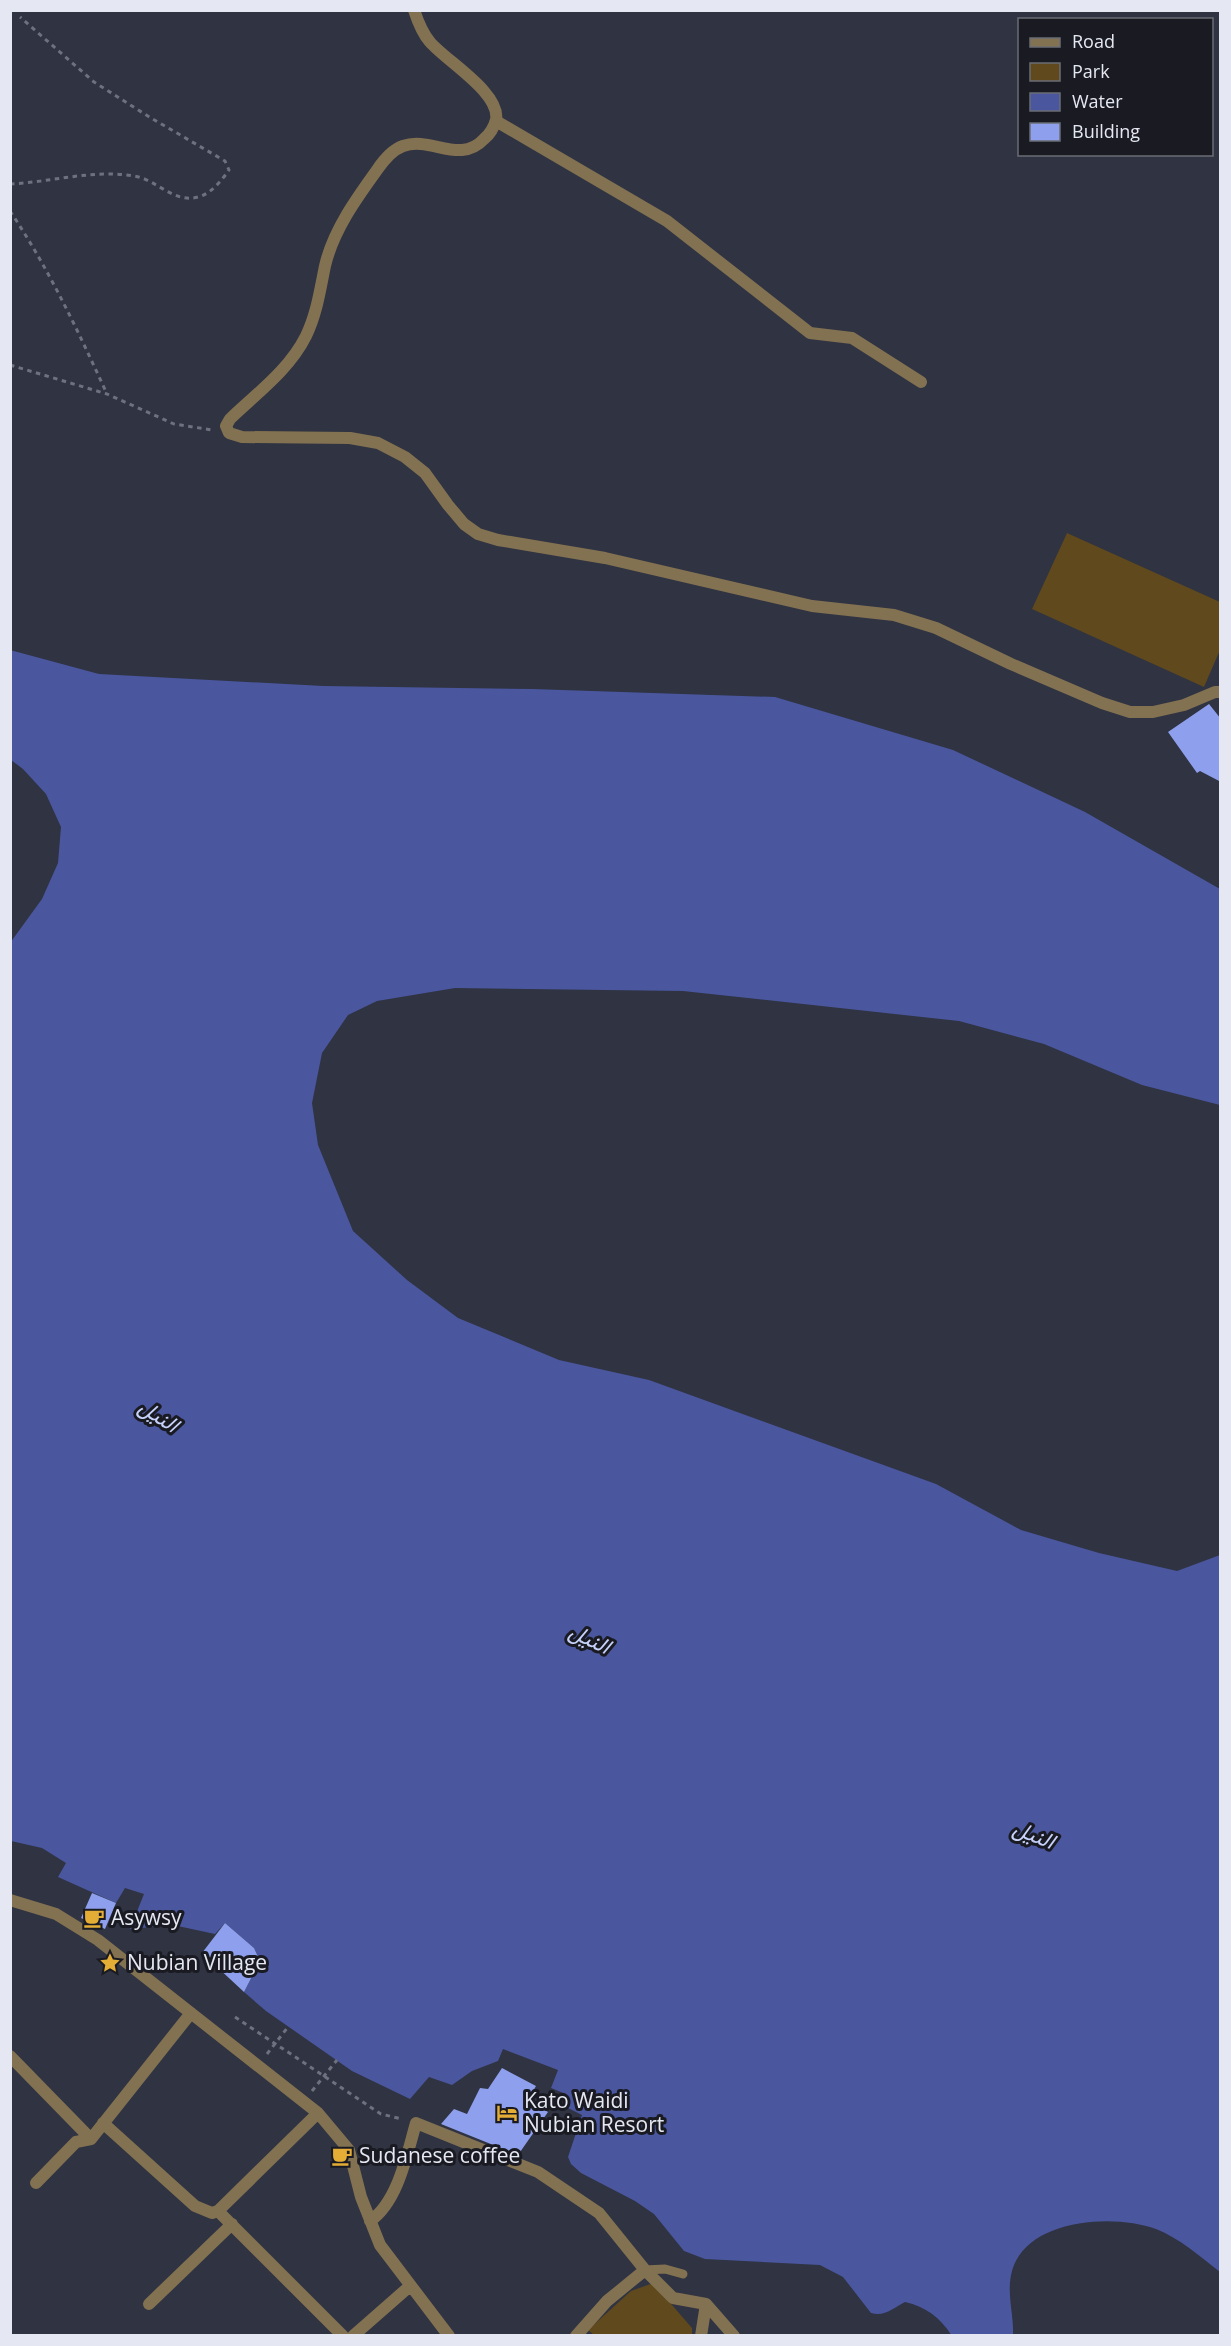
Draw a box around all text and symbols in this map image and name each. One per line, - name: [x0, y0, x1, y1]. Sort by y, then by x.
- legend: [1018, 18, 1213, 156]
- text: Road: [1072, 29, 1115, 53]
- text: Park: [1072, 59, 1110, 83]
- text: Water: [1072, 89, 1123, 113]
- text: Building: [1072, 119, 1140, 143]
- water label: النيل: [134, 1390, 188, 1440]
- water label: النيل: [565, 1614, 619, 1661]
- water label: النيل: [1009, 1811, 1062, 1856]
- place label: Asywsy: [111, 1903, 182, 1931]
- cafe icon: Asywsy: [82, 1906, 106, 1930]
- place label: Nubian Village: [127, 1948, 267, 1976]
- place icon: Nubian Village: [98, 1951, 122, 1975]
- place label: Kato Waidi Nubian Resort: [524, 2086, 664, 2138]
- hotel icon: Kato Waidi Nubian Resort: [495, 2101, 519, 2125]
- place label: Sudanese coffee: [359, 2141, 520, 2169]
- cafe icon: Sudanese coffee: [330, 2144, 354, 2168]

